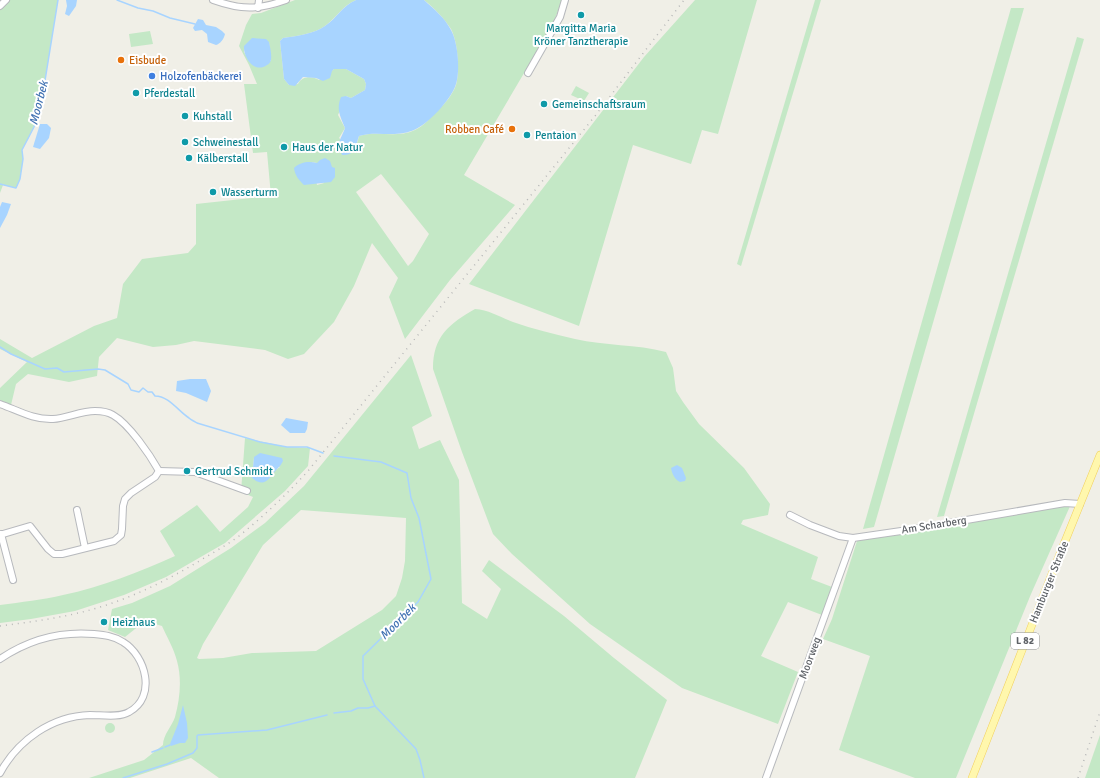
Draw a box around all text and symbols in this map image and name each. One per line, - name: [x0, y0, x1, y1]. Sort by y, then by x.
- marker: Margitta Maria Kröner Tanztherapie: [576, 10, 586, 20]
- place label: Margitta Maria Kröner Tanztherapie: [534, 22, 628, 48]
- place label: Eisbude: [129, 54, 166, 67]
- marker: Eisbude: [116, 55, 126, 65]
- place label: Holzofenbäckerei: [160, 70, 242, 83]
- marker: Holzofenbäckerei: [147, 71, 157, 81]
- water label: Moorbek: [26, 78, 52, 127]
- place label: Pferdestall: [144, 87, 195, 100]
- marker: Pferdestall: [131, 88, 141, 98]
- place label: Gemeinschaftsraum: [552, 98, 646, 111]
- marker: Gemeinschaftsraum: [539, 99, 549, 109]
- place label: Kuhstall: [193, 110, 232, 123]
- marker: Kuhstall: [180, 111, 190, 121]
- place label: Robben Café: [445, 123, 504, 136]
- marker: Robben Café: [507, 124, 517, 134]
- place label: Pentaion: [535, 129, 577, 142]
- marker: Pentaion: [522, 130, 532, 140]
- place label: Schweinestall: [193, 136, 259, 149]
- marker: Schweinestall: [180, 137, 190, 147]
- place label: Haus der Natur: [292, 141, 363, 154]
- marker: Haus der Natur: [279, 142, 289, 152]
- place label: Kälberstall: [197, 152, 248, 165]
- marker: Kälberstall: [184, 153, 194, 163]
- place label: Wasserturm: [221, 186, 278, 199]
- marker: Wasserturm: [208, 187, 218, 197]
- place label: Gertrud Schmidt: [195, 465, 273, 478]
- marker: Gertrud Schmidt: [182, 466, 192, 476]
- street label: Am Scharberg: [900, 513, 968, 537]
- street label: Hamburger Straße: [1027, 539, 1071, 625]
- water label: Moorbek: [377, 600, 420, 643]
- place label: Heizhaus: [112, 616, 155, 629]
- marker: Heizhaus: [99, 617, 109, 627]
- road number: L 82: [1011, 633, 1039, 649]
- street label: Moorweg: [796, 635, 824, 681]

